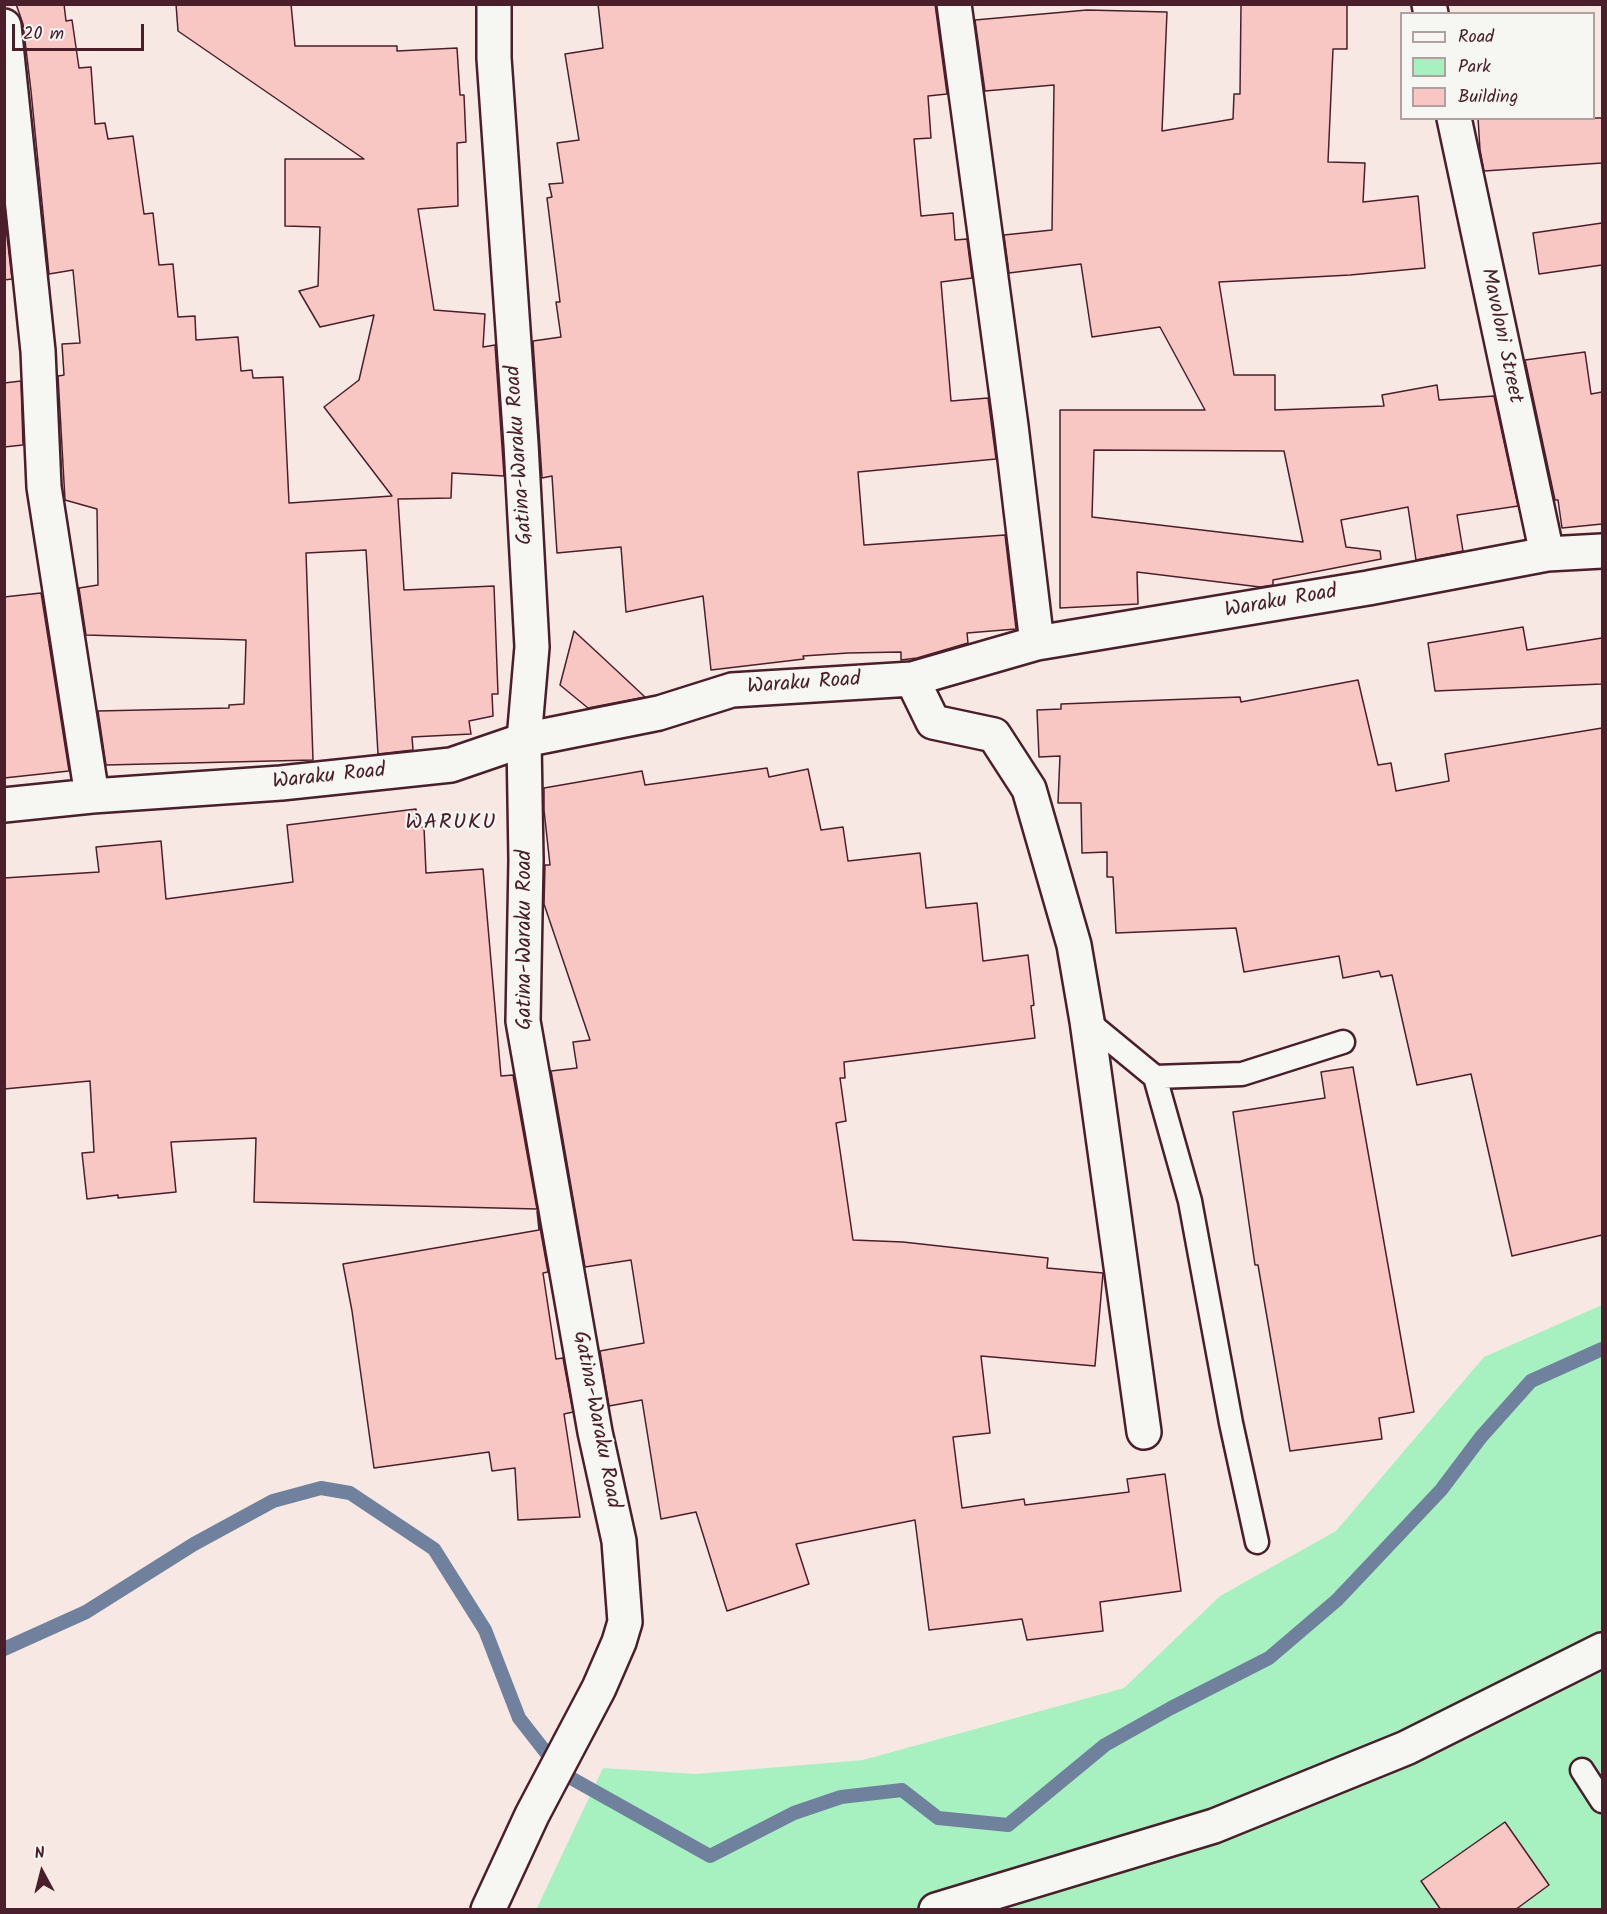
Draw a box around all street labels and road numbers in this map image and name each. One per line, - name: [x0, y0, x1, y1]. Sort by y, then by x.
- street label: Mavoloni Street: [1473, 266, 1527, 406]
- street label: Gatina-Waraku Road: [502, 364, 540, 546]
- street label: Waraku Road: [1223, 581, 1339, 625]
- street label: Waraku Road: [746, 668, 862, 702]
- street label: Waraku Road: [271, 760, 387, 796]
- street label: Gatina-Waraku Road: [513, 850, 539, 1030]
- street label: Gatina-Waraku Road: [565, 1329, 625, 1511]

